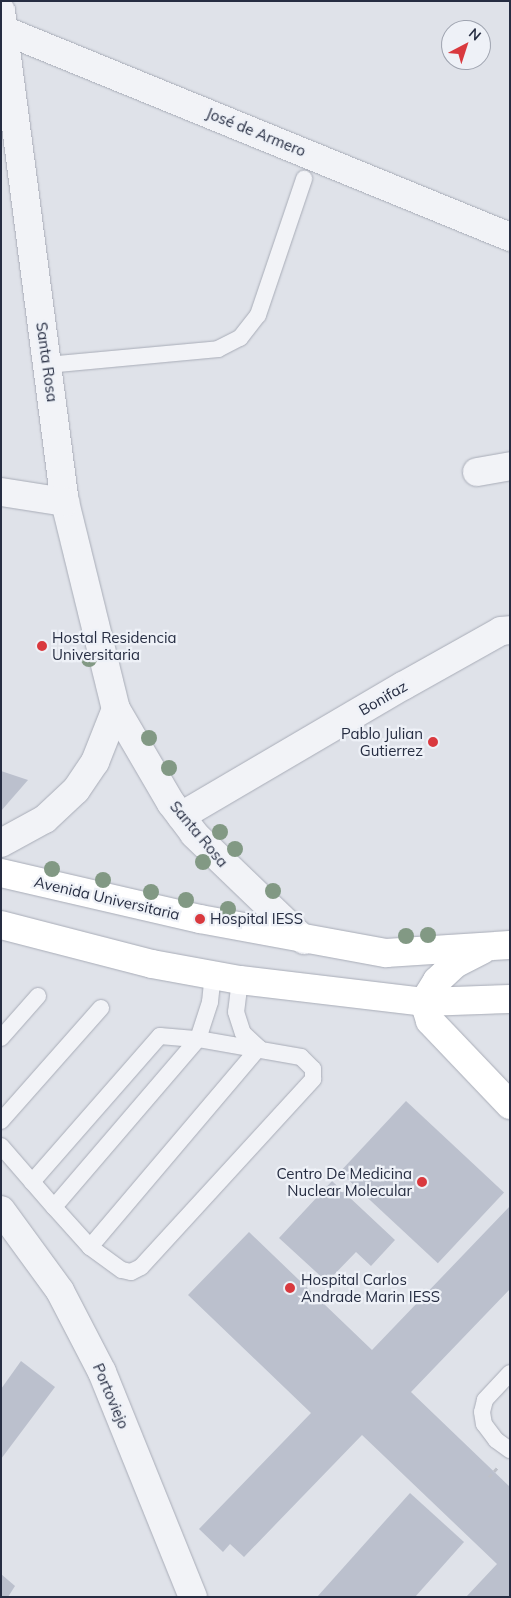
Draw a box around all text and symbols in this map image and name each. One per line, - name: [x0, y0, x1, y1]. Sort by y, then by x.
- north arrow: [441, 20, 491, 70]
- text: N: [465, 24, 485, 45]
- street label: José de Armero: [204, 104, 308, 160]
- street label: Santa Rosa: [32, 321, 62, 403]
- place label: Hostal Residencia Universitaria: [52, 628, 176, 663]
- marker: Hostal Residencia Universitaria: [36, 640, 48, 652]
- street label: Bonifaz: [356, 677, 410, 719]
- place label: Pablo Julian Gutierrez: [341, 724, 423, 759]
- marker: Pablo Julian Gutierrez: [427, 736, 439, 748]
- street label: Santa Rosa: [166, 797, 232, 871]
- street label: Avenida Universitaria: [32, 872, 182, 924]
- place label: Hospital IESS: [210, 910, 303, 928]
- marker: Hospital IESS: [194, 913, 206, 925]
- place label: Centro De Medicina Nuclear Molecular: [277, 1164, 412, 1199]
- marker: Centro De Medicina Nuclear Molecular: [416, 1176, 428, 1188]
- place label: Hospital Carlos Andrade Marin IESS: [301, 1270, 440, 1305]
- marker: Hospital Carlos Andrade Marin IESS: [283, 1281, 297, 1295]
- street label: Portoviejo: [89, 1361, 133, 1431]

